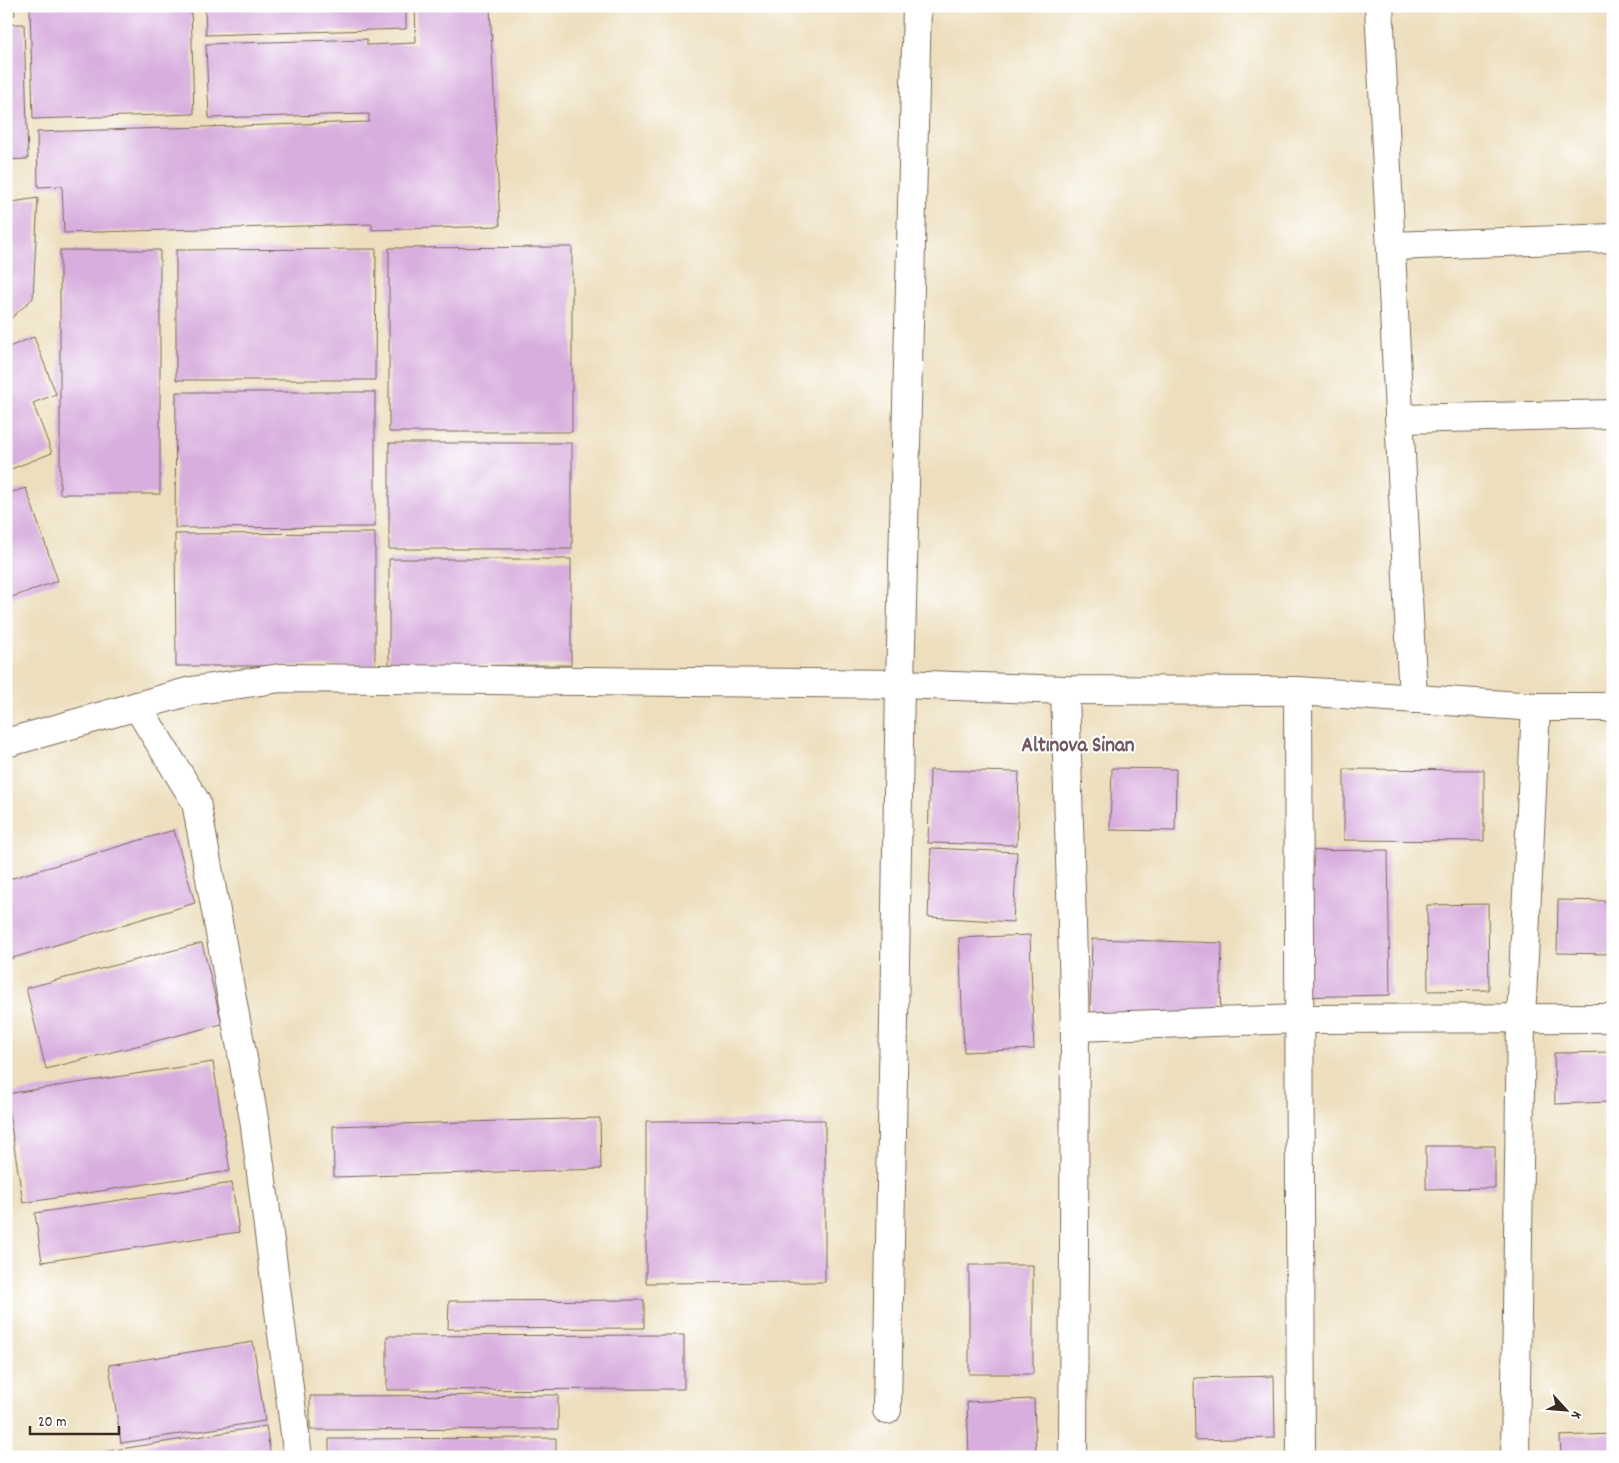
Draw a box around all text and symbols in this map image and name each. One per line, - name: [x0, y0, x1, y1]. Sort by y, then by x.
- district label: Altınova Sinan: [1022, 732, 1135, 762]
- north arrow: [1542, 1386, 1592, 1436]
- scale bar: [30, 1403, 119, 1435]
- text: K: [1565, 1408, 1586, 1423]
- text: 20 m: [38, 1412, 66, 1434]

